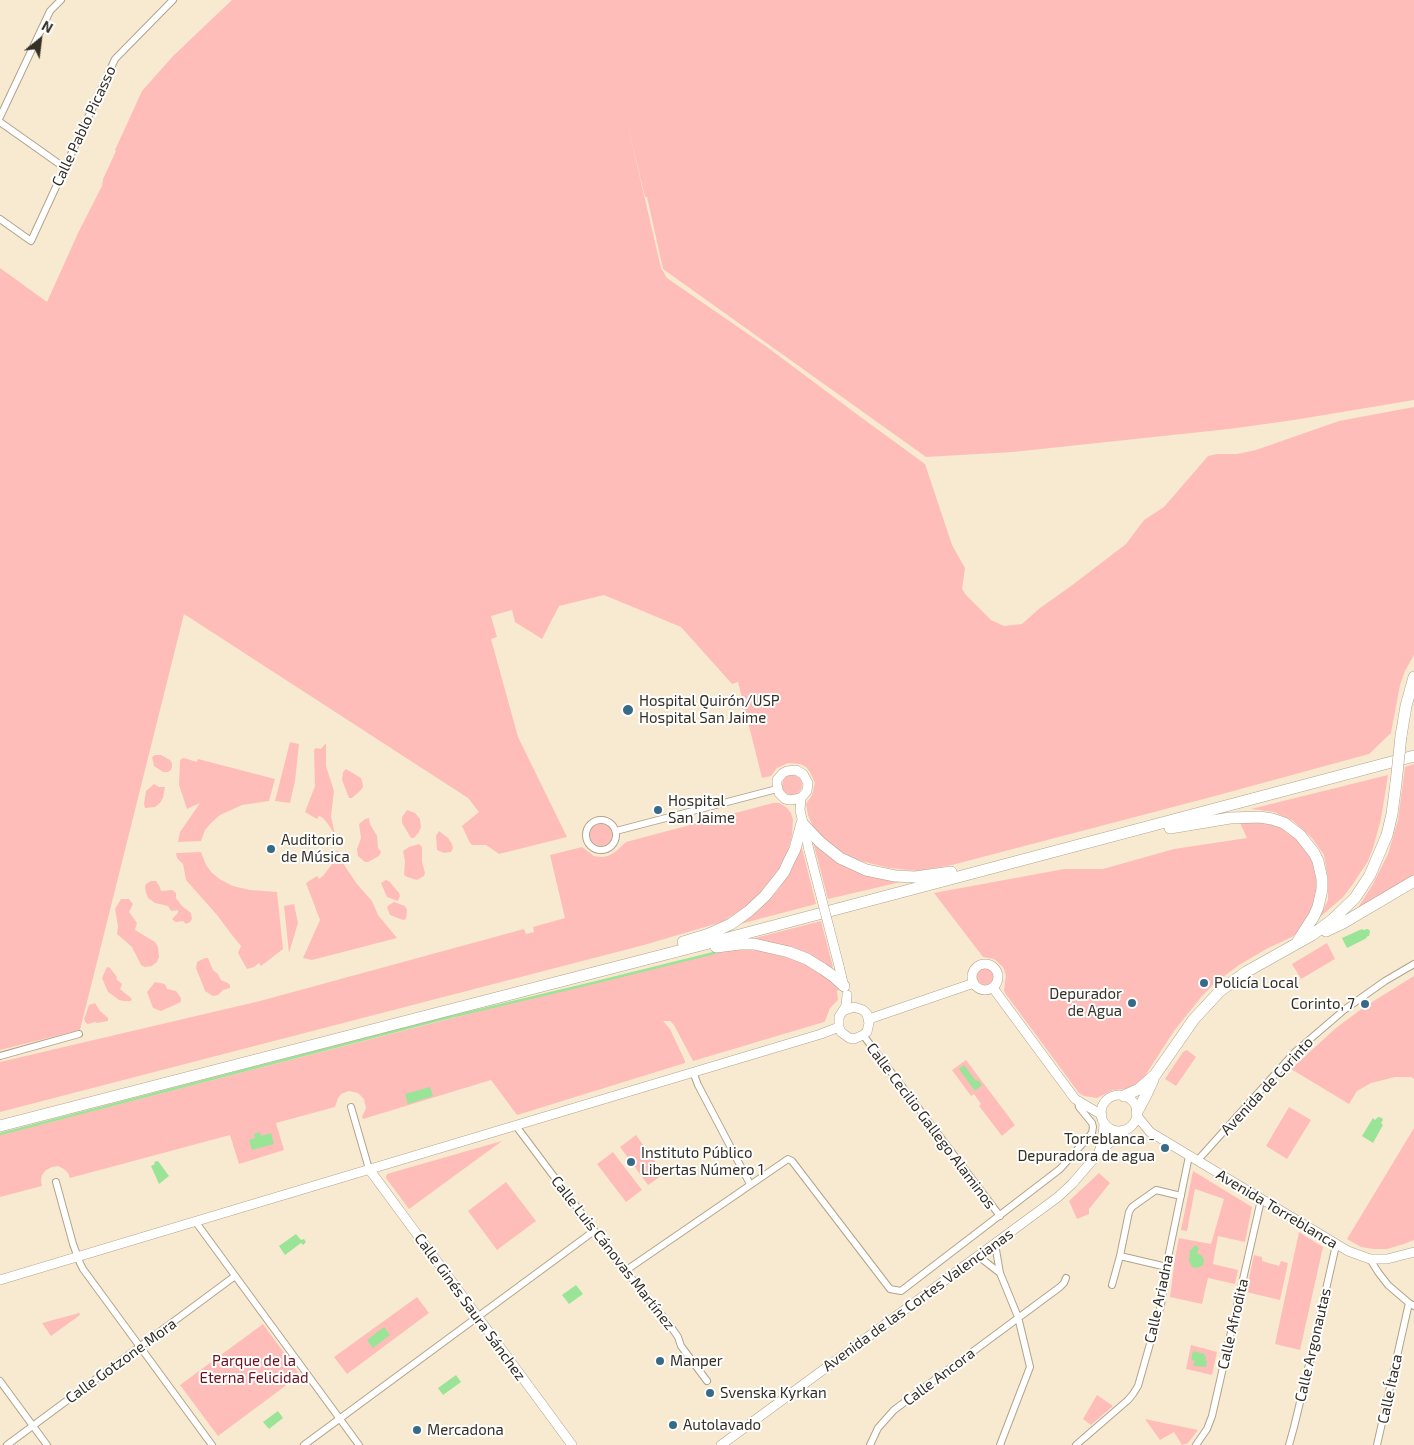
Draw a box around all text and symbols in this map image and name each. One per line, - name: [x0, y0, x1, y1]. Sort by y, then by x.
- north arrow: [15, 15, 65, 65]
- text: N: [39, 17, 56, 36]
- street label: Calle Pablo Picasso: [48, 63, 120, 189]
- place label: Hospital Quirón/USP Hospital San Jaime: [639, 692, 780, 727]
- marker: Hospital Quirón/USP Hospital San Jaime: [621, 703, 635, 717]
- place label: Hospital San Jaime: [668, 792, 735, 827]
- marker: Hospital San Jaime: [652, 804, 664, 816]
- place label: Auditorio de Música: [281, 831, 350, 866]
- marker: Auditorio de Música: [265, 843, 277, 855]
- place label: Policía Local: [1214, 974, 1298, 992]
- marker: Policía Local: [1198, 977, 1210, 989]
- place label: Depurador de Agua: [1049, 985, 1122, 1020]
- place label: Corinto, 7: [1291, 995, 1355, 1013]
- marker: Depurador de Agua: [1126, 997, 1138, 1009]
- marker: Corinto, 7: [1359, 998, 1371, 1010]
- street label: Avenida de Corinto: [1217, 1033, 1317, 1139]
- street label: Calle Cecilio Gallego Alaminos: [863, 1039, 999, 1213]
- place label: Torreblanca - Depuradora de agua: [1017, 1130, 1155, 1165]
- marker: Torreblanca - Depuradora de agua: [1159, 1142, 1171, 1154]
- place label: Instituto Público Libertas Número 1: [641, 1144, 764, 1179]
- marker: Instituto Público Libertas Número 1: [625, 1156, 637, 1168]
- street label: Avenida Torreblanca: [1213, 1166, 1341, 1252]
- street label: Calle Luis Cánovas Martínez: [547, 1172, 679, 1334]
- street label: Avenida de las Cortes Valencianas: [819, 1225, 1017, 1375]
- street label: Calle Ginés Saura Sánchez: [410, 1230, 530, 1384]
- street label: Calle Ariadna: [1141, 1253, 1177, 1345]
- street label: Calle Afrodita: [1214, 1277, 1252, 1371]
- street label: Calle Argonautas: [1291, 1286, 1335, 1404]
- street label: Calle Gotzone Mora: [62, 1315, 180, 1407]
- street label: Calle Ancora: [900, 1344, 978, 1410]
- park label: Parque de la Eterna Felicidad: [199, 1352, 309, 1387]
- place label: Manper: [670, 1352, 723, 1370]
- street label: Calle Ítaca: [1374, 1353, 1406, 1425]
- marker: Manper: [654, 1355, 666, 1367]
- place label: Svenska Kyrkan: [720, 1384, 827, 1402]
- marker: Svenska Kyrkan: [704, 1387, 716, 1399]
- place label: Autolavado: [683, 1416, 761, 1434]
- marker: Autolavado: [667, 1419, 679, 1431]
- place label: Mercadona: [427, 1421, 504, 1439]
- marker: Mercadona: [411, 1424, 423, 1436]

